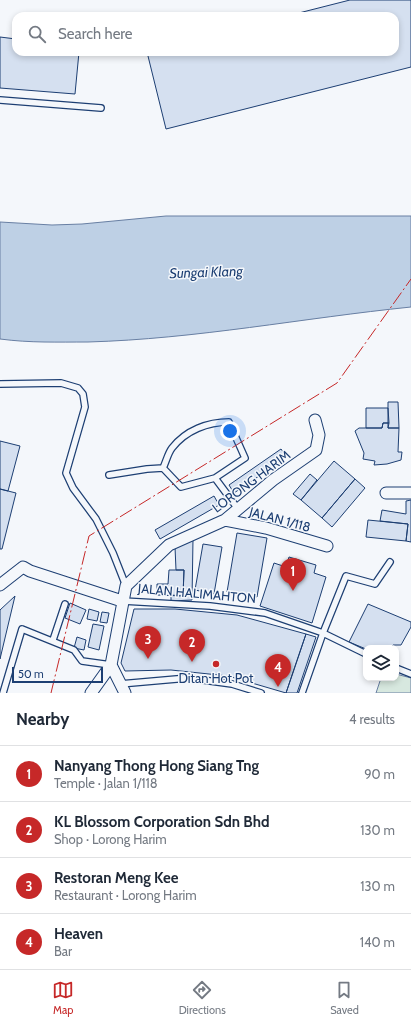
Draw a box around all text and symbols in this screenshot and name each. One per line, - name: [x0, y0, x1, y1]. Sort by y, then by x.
- search box: [12, 12, 399, 56]
- icon: search: [26, 23, 48, 45]
- text: Search here: [58, 25, 133, 43]
- water label: Sungai Klang: [169, 262, 244, 282]
- your location: [220, 421, 240, 441]
- street label: LORONG HARIM: [209, 446, 293, 516]
- street label: JALAN 1/118: [247, 503, 312, 535]
- pin: 1: [280, 558, 306, 591]
- street label: JALAN HALIMAHTON: [136, 580, 257, 606]
- pin: 3: [135, 626, 161, 659]
- pin: 2: [179, 629, 205, 662]
- map controls: [363, 645, 399, 681]
- button: layers: [363, 645, 399, 681]
- pin: 4: [265, 654, 291, 687]
- marker: Ditan Hot Pot: [211, 659, 221, 669]
- scale bar: [12, 665, 103, 684]
- text: 50 m: [18, 667, 44, 681]
- place label: Ditan Hot Pot: [179, 670, 254, 686]
- text: Nearby: [16, 709, 69, 729]
- text: 4 results: [349, 711, 395, 727]
- text: Nanyang Thong Hong Siang Tng: [54, 757, 259, 775]
- text: 1: [27, 766, 31, 782]
- text: 90 m: [364, 766, 395, 782]
- text: Temple · Jalan 1/118: [54, 775, 158, 791]
- text: KL Blossom Corporation Sdn Bhd: [54, 813, 270, 831]
- text: 2: [26, 822, 32, 838]
- text: 130 m: [360, 822, 395, 838]
- text: Shop · Lorong Harim: [54, 831, 167, 847]
- text: Restoran Meng Kee: [54, 869, 178, 887]
- text: 3: [25, 878, 33, 894]
- text: 130 m: [360, 878, 395, 894]
- text: Restaurant · Lorong Harim: [54, 887, 197, 903]
- text: Heaven: [54, 925, 103, 943]
- text: 4: [25, 934, 33, 950]
- text: 140 m: [360, 934, 395, 950]
- text: Bar: [54, 943, 72, 959]
- tab: Map: [52, 979, 74, 1017]
- tab: Directions: [179, 979, 226, 1017]
- tab: Saved: [330, 979, 359, 1017]

